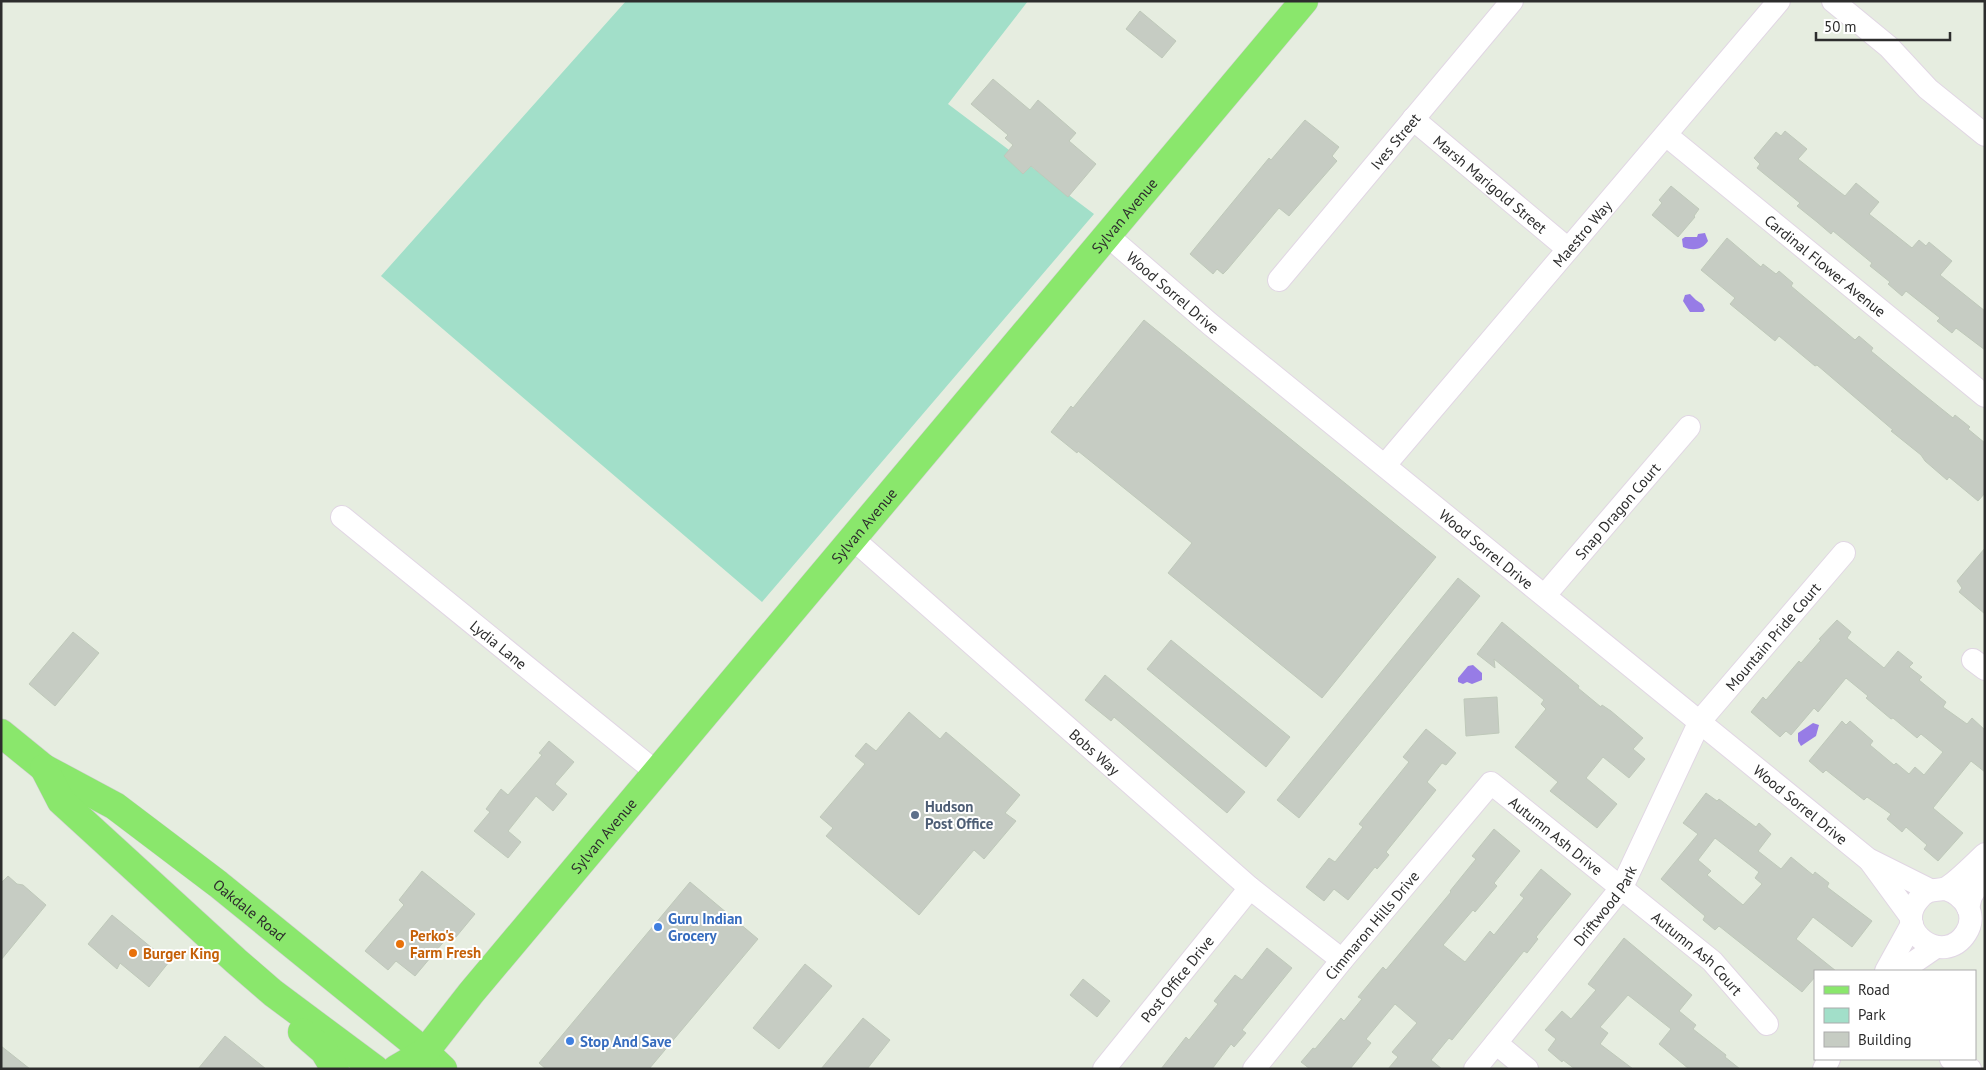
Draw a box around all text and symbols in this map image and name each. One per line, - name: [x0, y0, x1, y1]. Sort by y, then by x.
- scale bar: [1816, 10, 1950, 42]
- text: 50 m: [1824, 17, 1857, 36]
- street label: Ives Street: [1366, 109, 1424, 173]
- street label: Marsh Marigold Street: [1430, 131, 1551, 237]
- street label: Sylvan Avenue: [1087, 174, 1161, 257]
- street label: Maestro Way: [1548, 196, 1615, 270]
- street label: Cardinal Flower Avenue: [1761, 210, 1890, 321]
- street label: Wood Sorrel Drive: [1123, 247, 1223, 337]
- street label: Snap Dragon Court: [1571, 458, 1664, 563]
- street label: Sylvan Avenue: [827, 484, 901, 567]
- street label: Wood Sorrel Drive: [1435, 505, 1537, 593]
- street label: Mountain Pride Court: [1721, 578, 1824, 694]
- street label: Lydia Lane: [467, 616, 531, 673]
- street label: Bobs Way: [1066, 724, 1124, 779]
- street label: Wood Sorrel Drive: [1750, 760, 1852, 848]
- street label: Autumn Ash Drive: [1505, 792, 1607, 879]
- street label: Sylvan Avenue: [566, 794, 640, 877]
- place label: Hudson Post Office: [925, 797, 994, 833]
- marker: Hudson Post Office: [909, 809, 921, 821]
- street label: Driftwood Park: [1569, 862, 1641, 949]
- street label: Cimmaron Hills Drive: [1321, 866, 1423, 983]
- street label: Oakdale Road: [209, 875, 290, 945]
- street label: Autumn Ash Court: [1648, 907, 1747, 999]
- place label: Guru Indian Grocery: [668, 909, 743, 945]
- marker: Guru Indian Grocery: [652, 921, 664, 933]
- place label: Perko's Farm Fresh: [410, 926, 481, 962]
- street label: Post Office Drive: [1136, 931, 1218, 1026]
- marker: Perko's Farm Fresh: [394, 938, 406, 950]
- place label: Burger King: [143, 944, 219, 963]
- marker: Burger King: [127, 947, 139, 959]
- legend: [1814, 970, 1976, 1060]
- text: Road: [1858, 980, 1890, 999]
- text: Park: [1858, 1005, 1886, 1024]
- text: Building: [1858, 1030, 1912, 1049]
- place label: Stop And Save: [580, 1032, 672, 1051]
- marker: Stop And Save: [564, 1035, 576, 1047]

